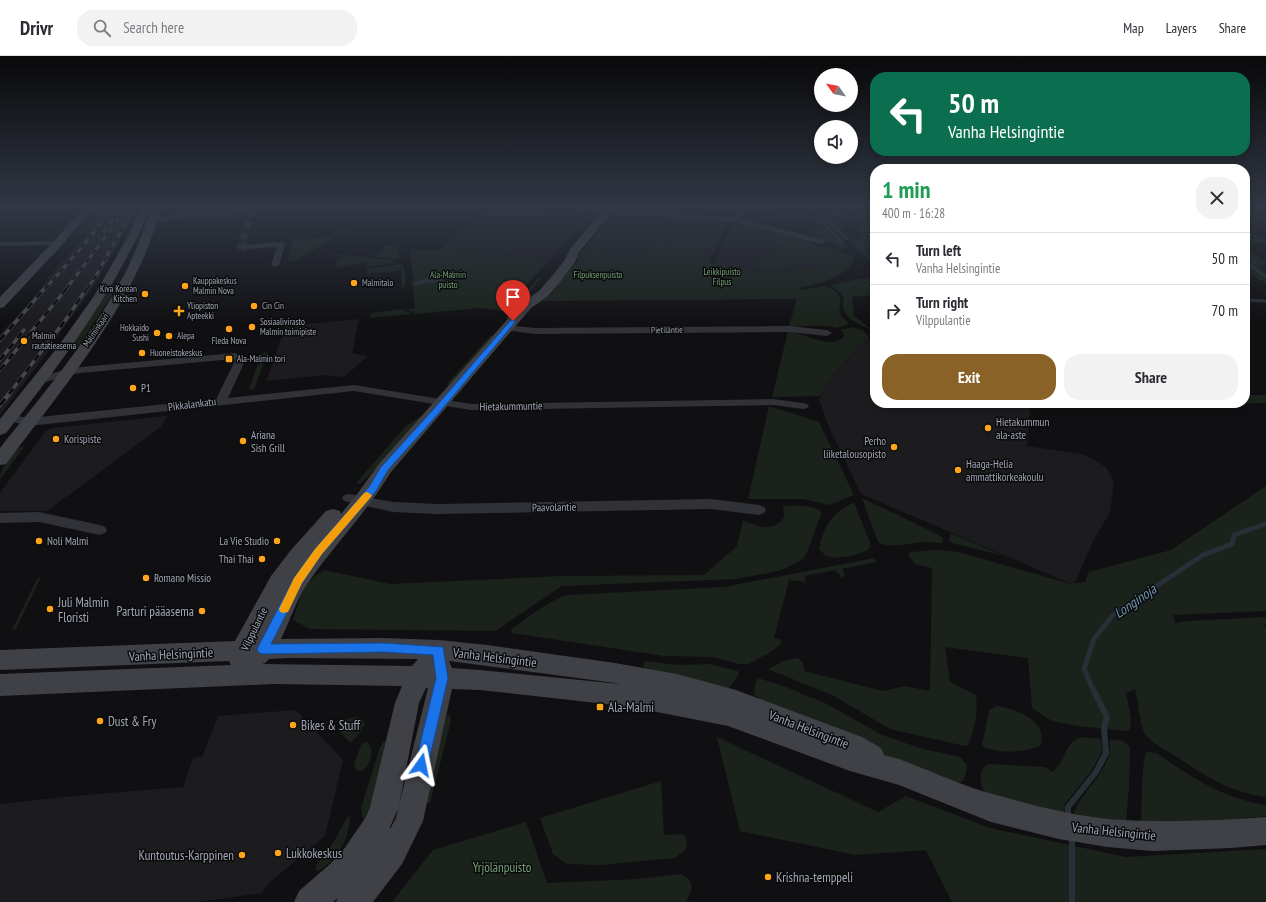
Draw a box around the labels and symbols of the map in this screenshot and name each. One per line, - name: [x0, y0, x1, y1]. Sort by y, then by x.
- north arrow: [814, 68, 858, 112]
- park label: Leikkipuisto Filpus: [703, 266, 741, 287]
- park label: Ala-Malmin puisto: [430, 269, 466, 290]
- park label: Filpuksenpuisto: [574, 269, 623, 280]
- place label: Kauppakeskus Malmin Nova: [193, 275, 237, 296]
- place label: Malmitalo: [362, 277, 393, 288]
- marker: Malmitalo: [349, 278, 359, 288]
- pin: [496, 280, 530, 321]
- marker: Kauppakeskus Malmin Nova: [180, 281, 190, 291]
- place label: Kiva Korean Kitchen: [100, 283, 137, 304]
- marker: Kiva Korean Kitchen: [140, 289, 150, 299]
- place label: Yliopiston Apteekki: [187, 300, 218, 321]
- place label: Cin Cin: [262, 300, 284, 311]
- marker: Cin Cin: [249, 301, 259, 311]
- marker: Yliopiston Apteekki: [174, 306, 184, 316]
- street label: Malminkaari: [80, 311, 111, 349]
- place label: Sosiaalivirasto Malmin toimipiste: [260, 316, 316, 337]
- place label: Hokkaido Sushi: [120, 322, 149, 343]
- marker: Sosiaalivirasto Malmin toimipiste: [247, 322, 257, 332]
- marker: Fleda Nova: [224, 324, 234, 334]
- street label: Pietiläntie: [651, 324, 683, 335]
- marker: Hokkaido Sushi: [152, 328, 162, 338]
- place label: Malmin rautatieasema: [32, 330, 76, 351]
- place label: Alepa: [177, 330, 195, 341]
- marker: Alepa: [164, 331, 174, 341]
- place label: Fleda Nova: [212, 335, 247, 346]
- marker: Malmin rautatieasema: [19, 336, 29, 346]
- place label: Huoneistokeskus: [150, 347, 202, 358]
- marker: Huoneistokeskus: [137, 348, 147, 358]
- place label: Ala-Malmin tori: [237, 353, 285, 364]
- marker: Ala-Malmin tori: [224, 354, 234, 364]
- place label: P1: [141, 381, 151, 395]
- marker: P1: [128, 383, 138, 393]
- street label: Pikkalankatu: [167, 394, 217, 414]
- street label: Hietakummuntie: [479, 398, 543, 414]
- place label: Hietakummun ala-aste: [996, 415, 1049, 442]
- marker: Hietakummun ala-aste: [983, 423, 993, 433]
- place label: Ariana Sish Grill: [251, 428, 285, 455]
- place label: Korispiste: [64, 432, 102, 446]
- marker: Korispiste: [51, 434, 61, 444]
- place label: Perho liiketalousopisto: [823, 434, 886, 461]
- marker: Ariana Sish Grill: [238, 436, 248, 446]
- marker: Perho liiketalousopisto: [889, 442, 899, 452]
- place label: Haaga-Helia ammattikorkeakoulu: [966, 457, 1044, 484]
- marker: Haaga-Helia ammattikorkeakoulu: [953, 465, 963, 475]
- street label: Paavolantie: [532, 500, 577, 514]
- place label: Noli Malmi: [47, 534, 88, 548]
- place label: La Vie Studio: [219, 534, 269, 548]
- marker: Noli Malmi: [34, 536, 44, 546]
- marker: La Vie Studio: [272, 536, 282, 546]
- place label: Thai Thai: [219, 552, 254, 566]
- marker: Thai Thai: [257, 554, 267, 564]
- place label: Romano Missio: [154, 571, 211, 585]
- marker: Romano Missio: [141, 573, 151, 583]
- water label: Longinoja: [1110, 579, 1161, 622]
- place label: Juli Malmin Floristi: [57, 594, 109, 626]
- place label: Parturi pääasema: [116, 603, 194, 620]
- marker: Juli Malmin Floristi: [45, 604, 55, 614]
- street label: Vilppulantie: [237, 605, 271, 654]
- marker: Parturi pääasema: [197, 606, 207, 616]
- street label: Vanha Helsingintie: [127, 644, 214, 665]
- street label: Vanha Helsingintie: [451, 644, 538, 671]
- place label: Ala-Malmi: [608, 699, 654, 716]
- marker: Ala-Malmi: [595, 702, 605, 712]
- street label: Vanha Helsingintie: [765, 706, 851, 753]
- place label: Dust & Fry: [108, 713, 156, 730]
- marker: Dust & Fry: [95, 716, 105, 726]
- place label: Bikes & Stuff: [301, 717, 361, 734]
- marker: Bikes & Stuff: [288, 720, 298, 730]
- position arrow: [400, 744, 442, 786]
- street label: Vanha Helsingintie: [1070, 819, 1157, 844]
- place label: Lukkokeskus: [286, 845, 342, 862]
- place label: Kuntoutus-Karppinen: [139, 847, 234, 864]
- marker: Lukkokeskus: [273, 848, 283, 858]
- marker: Kuntoutus-Karppinen: [237, 850, 247, 860]
- park label: Yrjölänpuisto: [473, 859, 532, 876]
- place label: Krishna-temppeli: [776, 869, 853, 886]
- marker: Krishna-temppeli: [763, 872, 773, 882]

